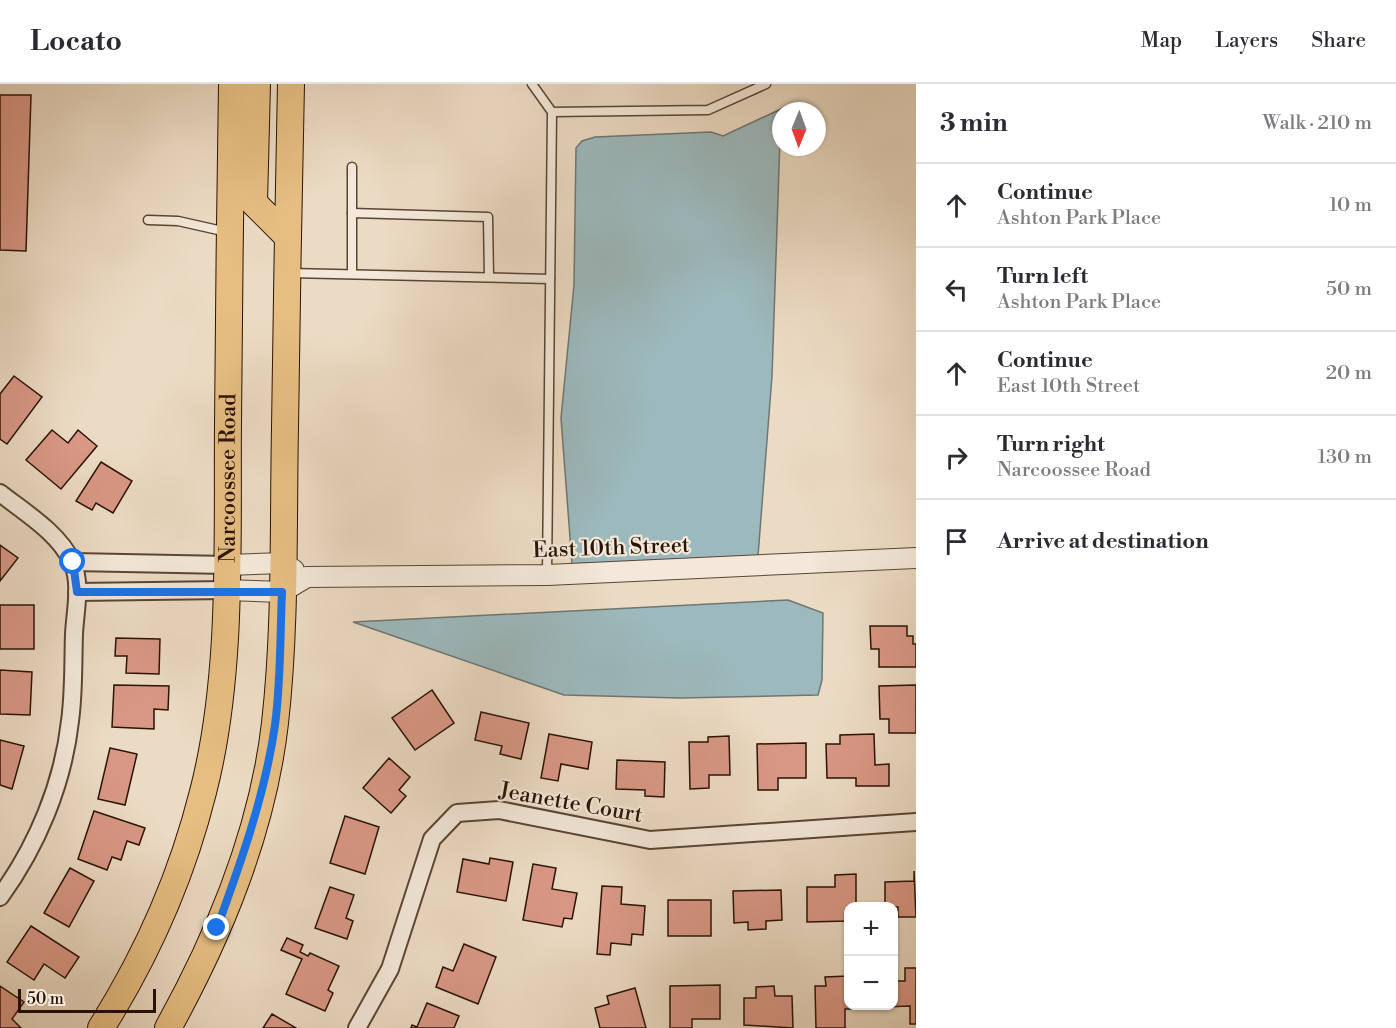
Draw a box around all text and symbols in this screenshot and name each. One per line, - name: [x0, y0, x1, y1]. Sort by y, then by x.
- text: Locato: [30, 24, 122, 59]
- text: Map: [1141, 28, 1182, 54]
- text: Layers: [1215, 28, 1278, 54]
- text: Share: [1311, 28, 1366, 54]
- north arrow: [772, 102, 826, 156]
- text: 3 min: [940, 107, 1008, 139]
- text: Walk · 210 m: [1263, 111, 1372, 136]
- text: Continue: [997, 179, 1093, 206]
- icon: ahead: [940, 189, 973, 222]
- text: 10 m: [1329, 193, 1372, 218]
- text: Ashton Park Place: [997, 206, 1161, 231]
- text: Turn left: [997, 263, 1088, 290]
- icon: left: [940, 273, 973, 306]
- text: 50 m: [1326, 277, 1372, 302]
- text: Ashton Park Place: [997, 290, 1161, 315]
- text: Continue: [997, 347, 1093, 374]
- icon: ahead: [940, 357, 973, 390]
- text: 20 m: [1326, 361, 1372, 386]
- text: East 10th Street: [997, 374, 1140, 399]
- street label: Narcoossee Road: [214, 393, 242, 563]
- text: Turn right: [997, 431, 1105, 458]
- icon: right: [940, 441, 973, 474]
- text: 130 m: [1317, 445, 1372, 470]
- text: Narcoossee Road: [997, 458, 1151, 483]
- icon: arrive: [940, 525, 973, 558]
- text: Arrive at destination: [997, 528, 1209, 555]
- street label: East 10th Street: [532, 532, 690, 564]
- route start: [59, 548, 85, 574]
- street label: Jeanette Court: [496, 777, 645, 829]
- map controls: [844, 902, 898, 1010]
- button: +: [844, 902, 898, 956]
- route end: [203, 914, 229, 940]
- button: −: [844, 956, 898, 1010]
- scale bar: [18, 986, 156, 1014]
- text: 50 m: [27, 989, 64, 1009]

